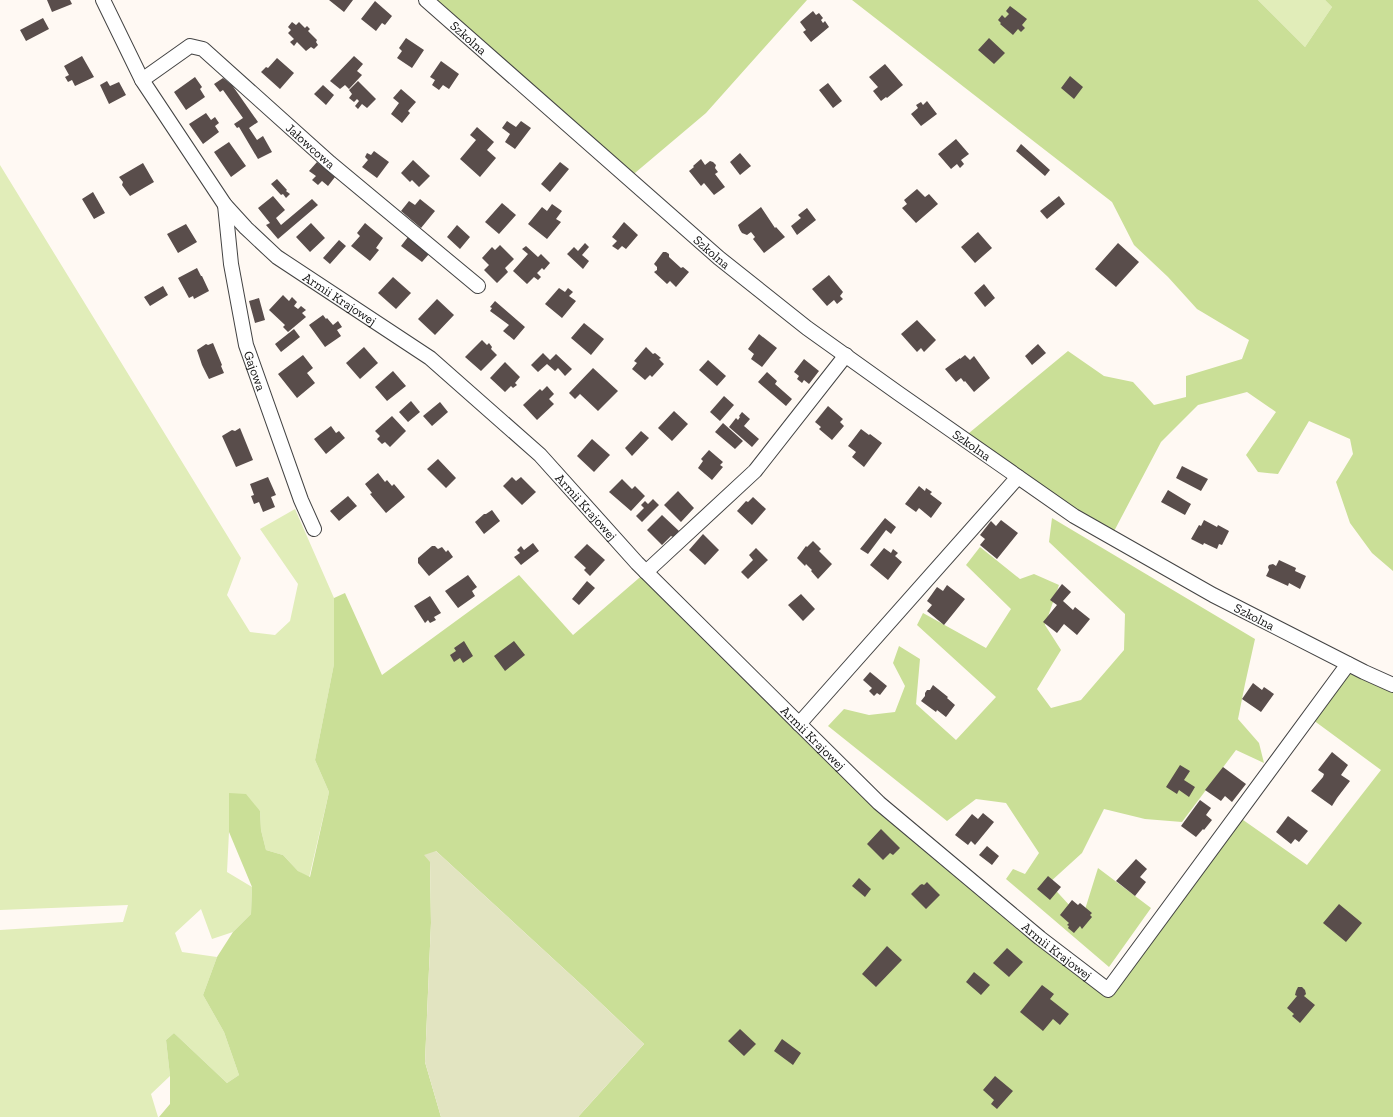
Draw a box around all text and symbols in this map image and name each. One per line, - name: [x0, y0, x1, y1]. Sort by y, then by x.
- street label: Szkolna: [447, 18, 490, 58]
- street label: Jałowcowa: [283, 120, 338, 172]
- street label: Szkolna: [690, 232, 734, 272]
- street label: Armii Krajowej: [300, 269, 379, 329]
- street label: Gajowa: [241, 349, 269, 394]
- street label: Szkolna: [950, 427, 994, 464]
- street label: Armii Krajowej: [552, 470, 620, 544]
- street label: Szkolna: [1232, 600, 1278, 634]
- street label: Armii Krajowej: [778, 703, 848, 774]
- street label: Armii Krajowej: [1019, 919, 1095, 984]

